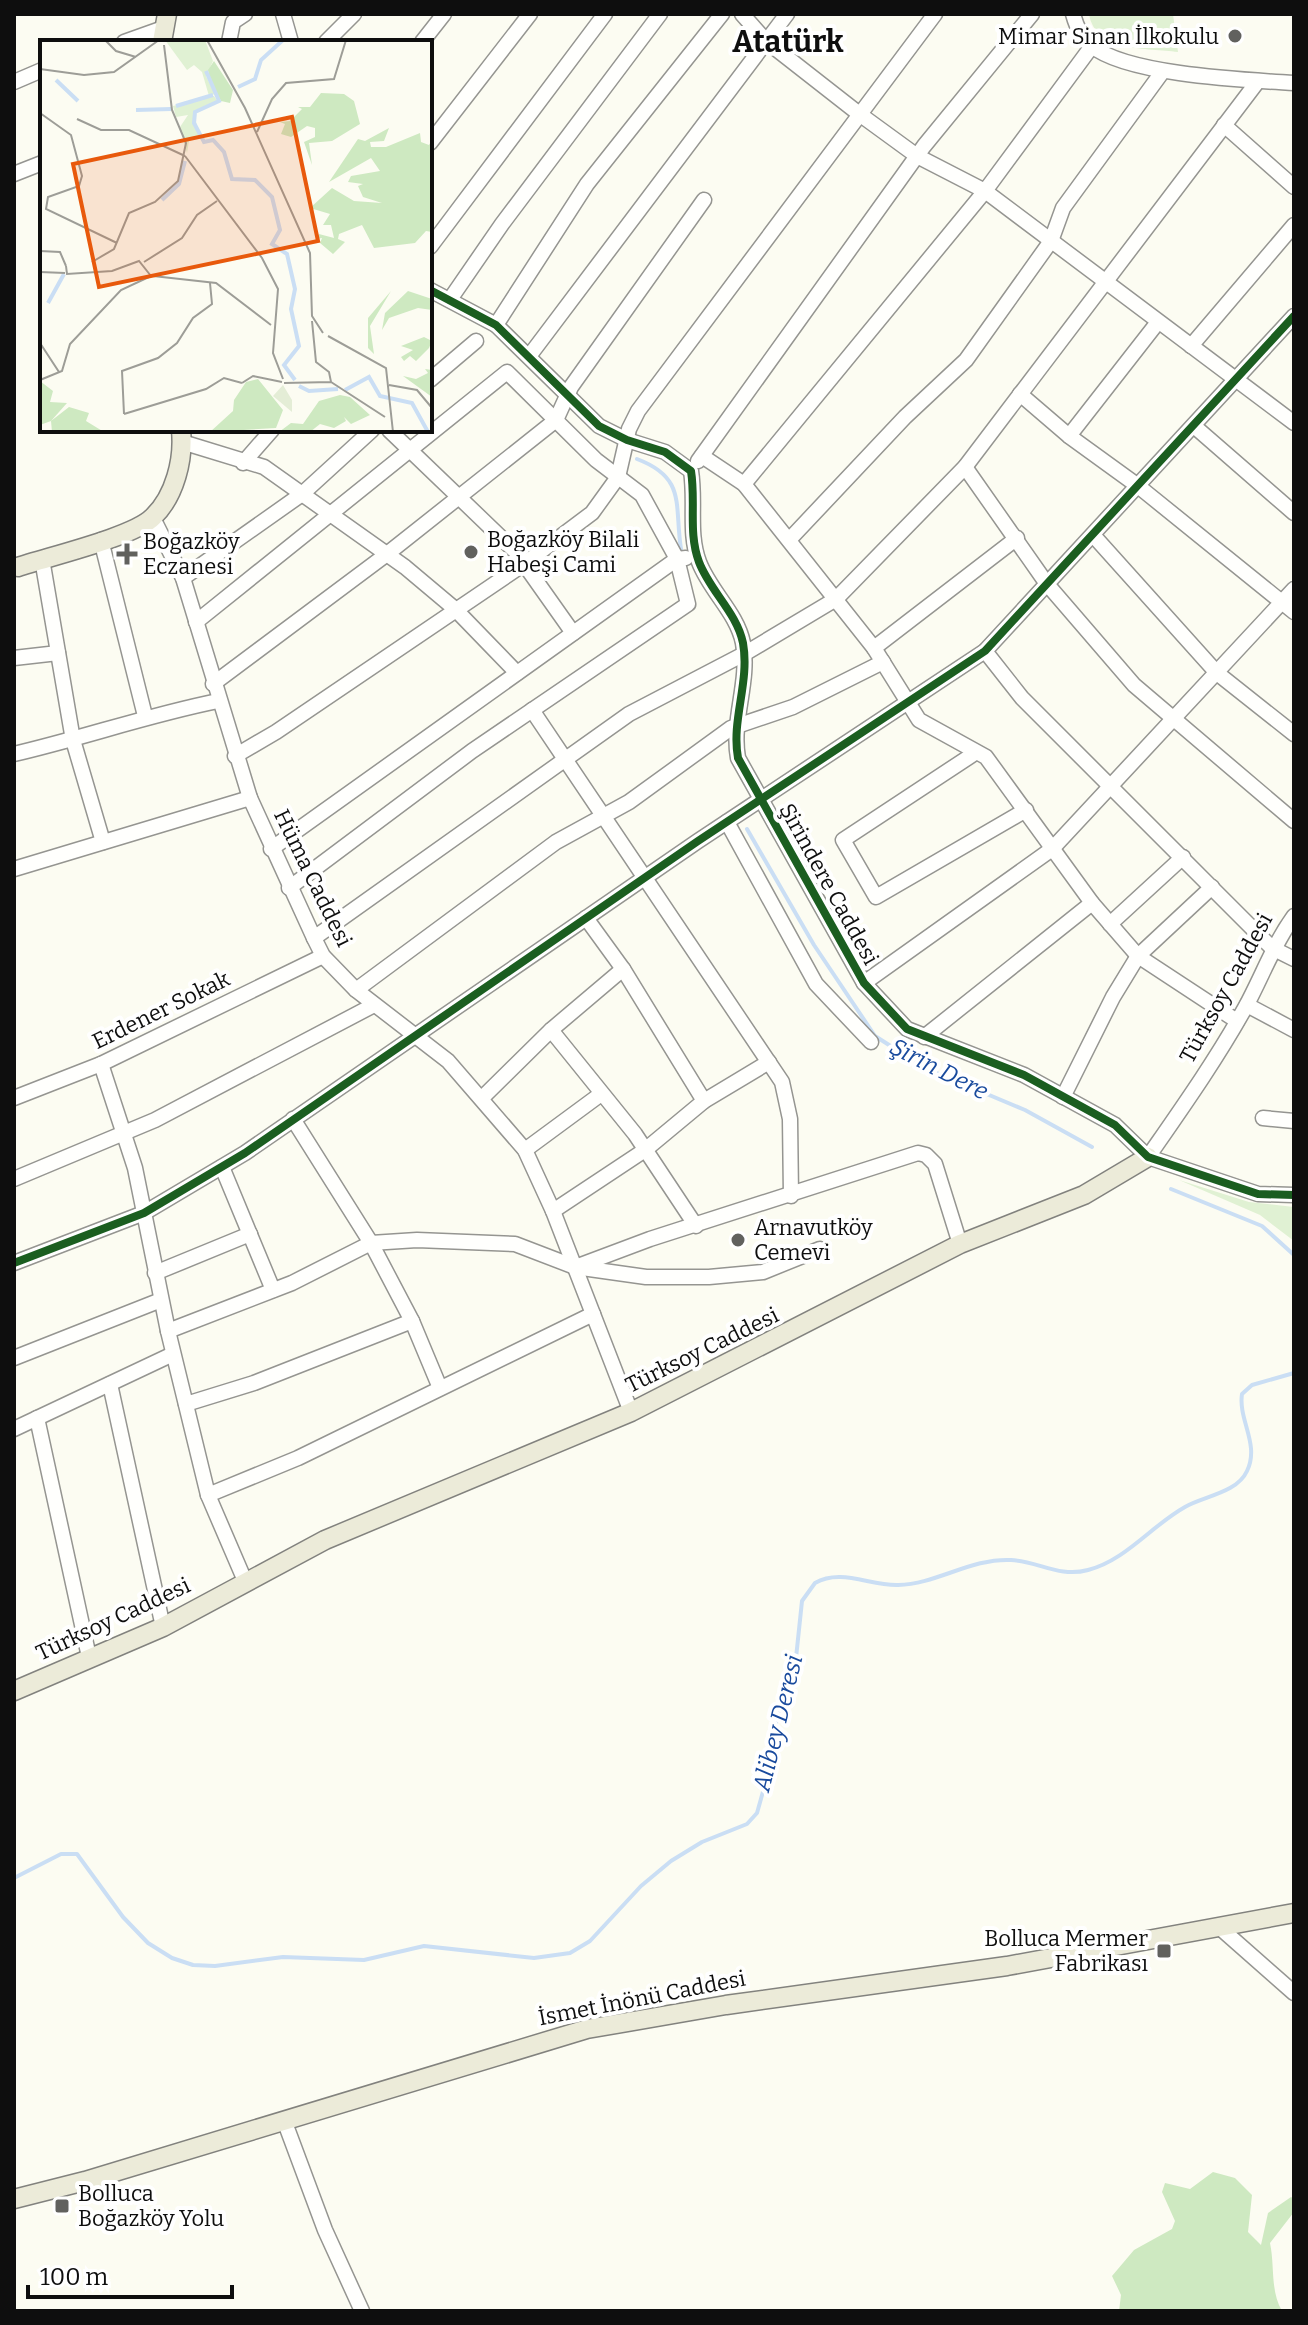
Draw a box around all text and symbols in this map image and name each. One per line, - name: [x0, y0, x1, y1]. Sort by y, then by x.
- place label: Mimar Sinan İlkokulu: [998, 23, 1219, 50]
- district label: Atatürk: [732, 24, 844, 60]
- marker: Mimar Sinan İlkokulu: [1226, 27, 1244, 45]
- inset map: [40, 40, 432, 432]
- place label: Boğazköy Bilali Habeşi Cami: [487, 526, 640, 578]
- place label: Boğazköy Eczanesi: [143, 528, 240, 580]
- marker: Boğazköy Bilali Habeşi Cami: [462, 543, 480, 561]
- marker: Boğazköy Eczanesi: [118, 545, 136, 563]
- street label: Şirindere Caddesi: [773, 798, 885, 970]
- street label: Hüma Caddesi: [268, 805, 358, 952]
- street label: Türksoy Caddesi: [1174, 908, 1278, 1068]
- street label: Erdener Sokak: [88, 965, 235, 1055]
- water label: Şirin Dere: [885, 1032, 993, 1106]
- place label: Arnavutköy Cemevi: [754, 1214, 873, 1266]
- marker: Arnavutköy Cemevi: [729, 1231, 747, 1249]
- street label: Türksoy Caddesi: [621, 1301, 783, 1399]
- street label: Türksoy Caddesi: [32, 1571, 195, 1667]
- water label: Alibey Deresi: [747, 1652, 809, 1795]
- place label: Bolluca Mermer Fabrikası: [984, 1925, 1148, 1977]
- marker: Bolluca Mermer Fabrikası: [1155, 1942, 1173, 1960]
- street label: İsmet İnönü Caddesi: [536, 1965, 748, 2031]
- place label: Bolluca Boğazköy Yolu: [78, 2180, 225, 2232]
- marker: Bolluca Boğazköy Yolu: [53, 2197, 71, 2215]
- scale bar: [28, 2249, 232, 2299]
- text: 100 m: [40, 2263, 108, 2291]

